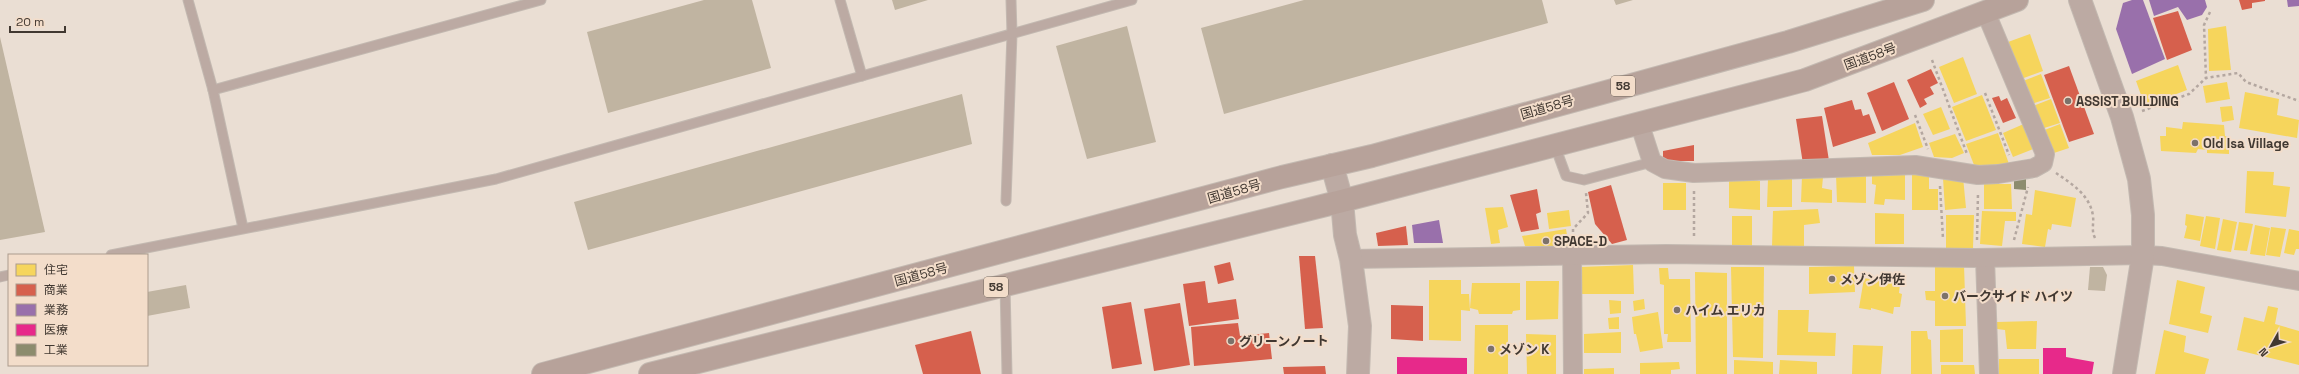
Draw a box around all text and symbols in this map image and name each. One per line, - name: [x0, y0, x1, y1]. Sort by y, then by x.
- scale bar: [10, 8, 65, 34]
- text: 20 m: [16, 14, 44, 30]
- street label: 国道58号: [1841, 39, 1899, 74]
- road number: 58: [1611, 76, 1635, 96]
- street label: 国道58号: [1518, 92, 1576, 123]
- place label: ASSIST BUILDING: [2076, 93, 2179, 110]
- marker: ASSIST BUILDING: [2063, 96, 2073, 106]
- place label: Old Isa Village: [2203, 135, 2289, 152]
- marker: Old Isa Village: [2190, 138, 2200, 148]
- street label: 国道58号: [1205, 176, 1263, 207]
- place label: SPACE-D: [1554, 233, 1607, 250]
- marker: SPACE-D: [1541, 236, 1551, 246]
- legend: [8, 254, 148, 366]
- street label: 国道58号: [892, 259, 950, 290]
- text: 住宅: [44, 262, 68, 278]
- place label: メゾン伊佐: [1840, 271, 1905, 288]
- marker: メゾン伊佐: [1827, 274, 1837, 284]
- road number: 58: [984, 277, 1008, 297]
- text: 商業: [44, 282, 68, 298]
- place label: バークサイド ハイツ: [1953, 288, 2073, 305]
- marker: バークサイド ハイツ: [1940, 291, 1950, 301]
- text: 業務: [44, 302, 68, 318]
- place label: ハイム エリカ: [1685, 302, 1766, 319]
- marker: ハイム エリカ: [1672, 305, 1682, 315]
- text: 医療: [44, 322, 68, 338]
- north arrow: [2251, 326, 2291, 366]
- place label: グリーンノート: [1239, 333, 1329, 350]
- marker: グリーンノート: [1226, 336, 1236, 346]
- place label: メゾン K: [1499, 341, 1550, 358]
- text: 工業: [44, 342, 68, 358]
- marker: メゾン K: [1486, 344, 1496, 354]
- text: N: [2255, 345, 2271, 360]

